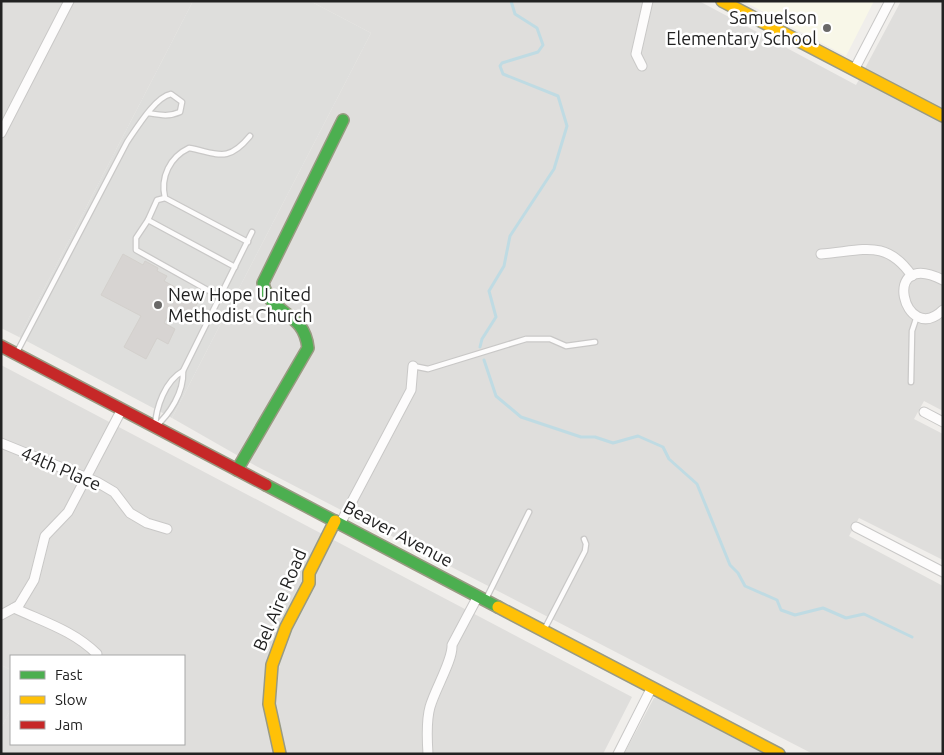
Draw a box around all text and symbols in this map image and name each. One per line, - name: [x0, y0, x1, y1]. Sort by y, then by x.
- place label: Samuelson Elementary School: [666, 7, 817, 48]
- marker: Samuelson Elementary School: [821, 22, 833, 34]
- place label: New Hope United Methodist Church: [168, 284, 312, 325]
- marker: New Hope United Methodist Church: [152, 299, 164, 311]
- street label: 44th Place: [18, 442, 104, 494]
- street label: Beaver Avenue: [340, 496, 457, 570]
- street label: Bel Aire Road: [249, 546, 310, 654]
- legend: [10, 655, 185, 745]
- text: Fast: [55, 666, 83, 683]
- text: Slow: [55, 691, 88, 708]
- text: Jam: [55, 716, 83, 733]

